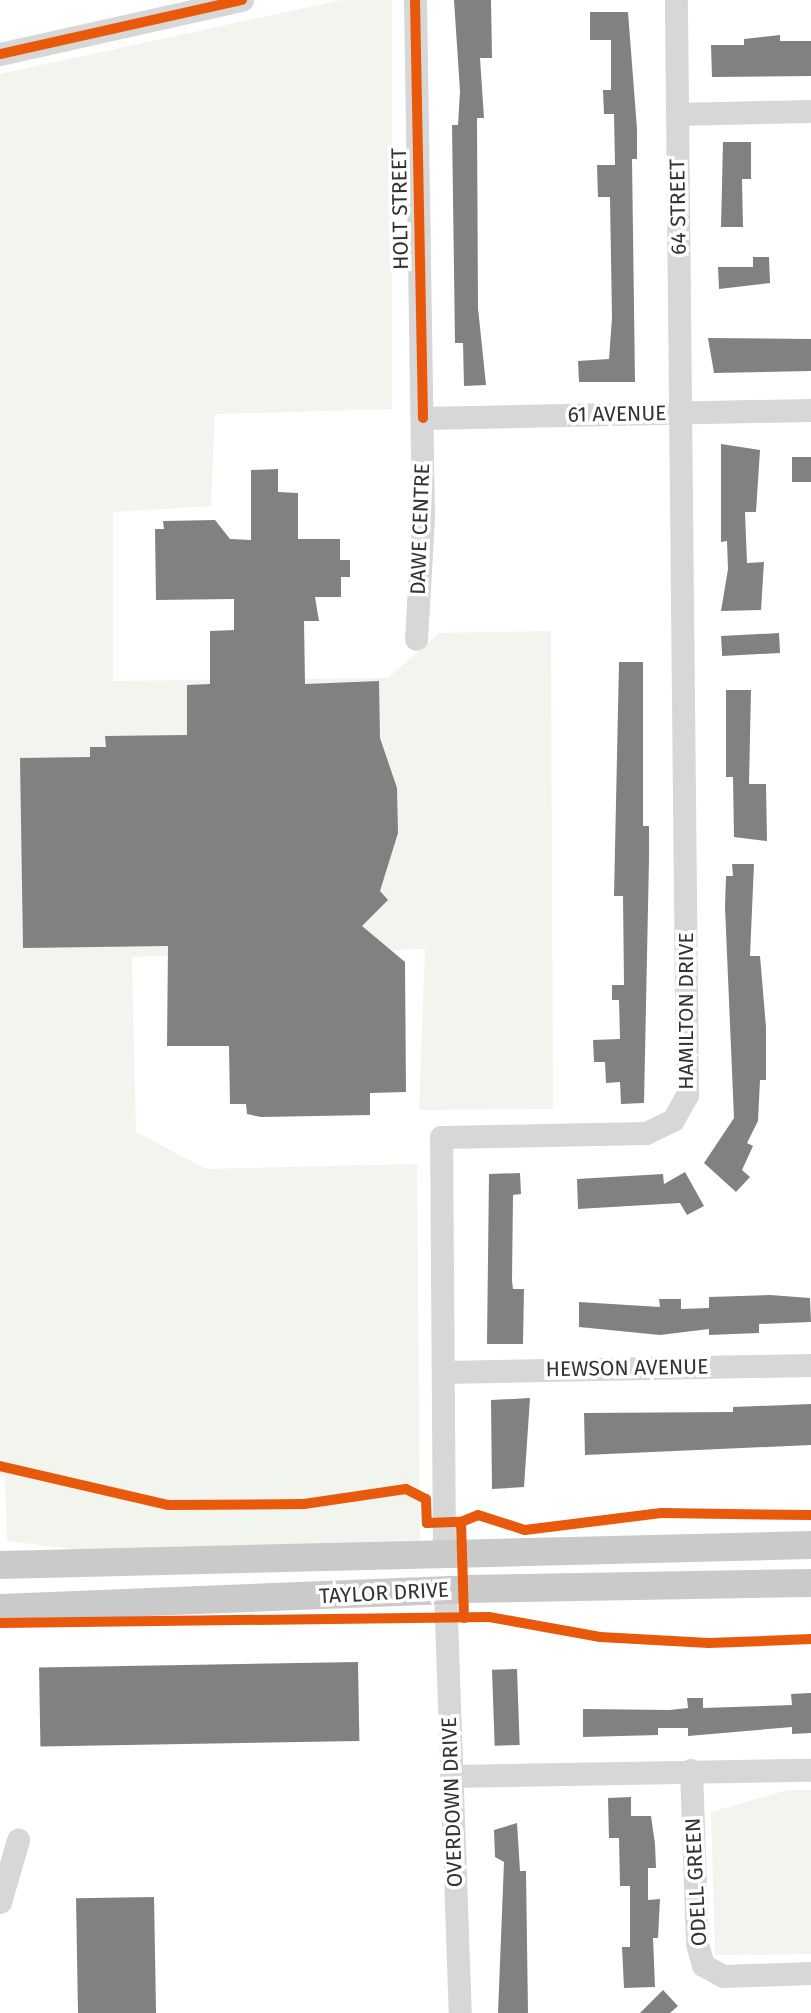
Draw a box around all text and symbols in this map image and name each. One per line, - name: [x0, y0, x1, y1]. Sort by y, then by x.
- street label: HOLT STREET: [386, 148, 414, 270]
- street label: 64 STREET: [665, 159, 691, 255]
- street label: 61 AVENUE: [567, 401, 667, 427]
- street label: DAWE CENTRE: [405, 463, 435, 595]
- street label: HAMILTON DRIVE: [673, 932, 699, 1090]
- street label: HEWSON AVENUE: [545, 1354, 709, 1382]
- street label: TAYLOR DRIVE: [318, 1577, 450, 1609]
- street label: OVERDOWN DRIVE: [436, 1716, 468, 1888]
- street label: ODELL GREEN: [680, 1817, 712, 1947]

